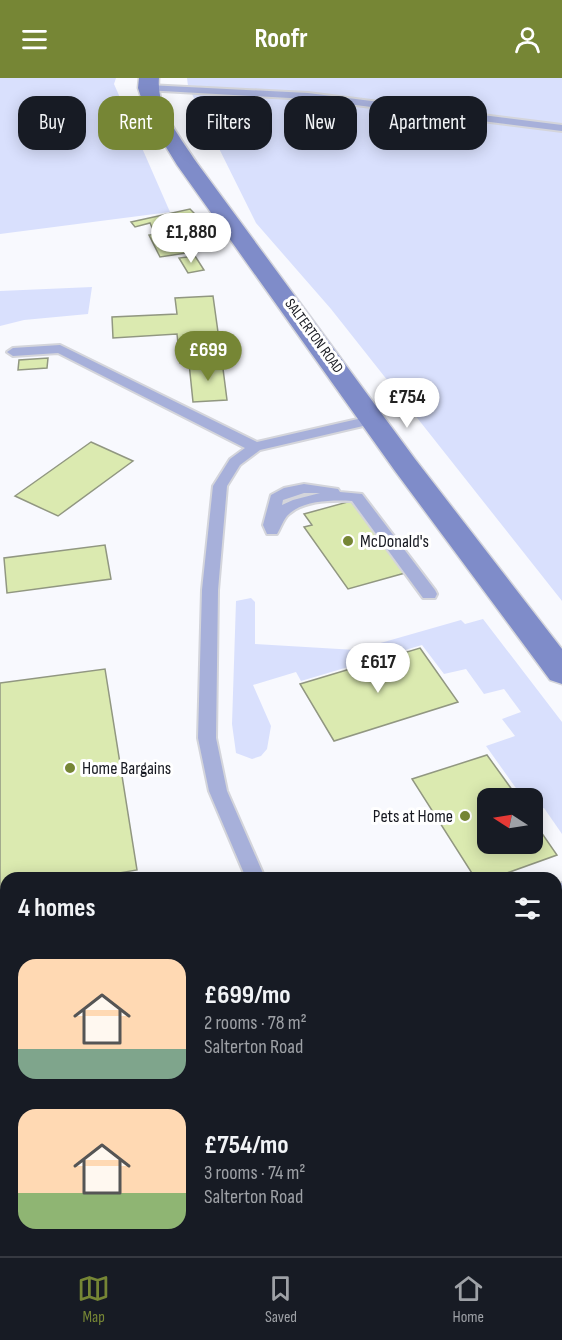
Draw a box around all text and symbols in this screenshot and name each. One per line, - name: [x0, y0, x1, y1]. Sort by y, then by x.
- icon: menu: [18, 23, 51, 56]
- text: Roofr: [254, 23, 308, 55]
- icon: person: [511, 23, 544, 56]
- chip: Buy: [18, 96, 86, 150]
- chip: Rent: [98, 96, 174, 150]
- chip: Filters: [186, 96, 272, 150]
- chip: New: [284, 96, 357, 150]
- chip: Apartment: [369, 96, 487, 150]
- pin: £1,880: [142, 213, 240, 264]
- text: £1,880: [165, 220, 217, 244]
- street label: SALTERTON ROAD: [281, 295, 347, 377]
- pin: £699: [172, 331, 244, 382]
- text: £699: [189, 338, 227, 362]
- pin: £754: [371, 378, 443, 429]
- text: £754: [388, 385, 426, 409]
- place label: McDonald's: [360, 531, 429, 552]
- marker: McDonald's: [341, 534, 355, 548]
- pin: £617: [342, 643, 414, 694]
- text: £617: [360, 650, 396, 674]
- place label: Home Bargains: [82, 758, 171, 779]
- marker: Home Bargains: [63, 761, 77, 775]
- north arrow: [477, 788, 543, 854]
- map controls: [477, 788, 543, 854]
- place label: Pets at Home: [373, 806, 453, 827]
- marker: Pets at Home: [458, 809, 472, 823]
- icon: filters: [511, 892, 544, 925]
- text: 4 homes: [18, 893, 95, 924]
- text: £699/mo: [204, 980, 291, 1011]
- icon: home: [66, 983, 138, 1055]
- text: 2 rooms · 78 m²: [204, 1011, 307, 1035]
- text: Salterton Road: [204, 1035, 303, 1059]
- text: £754/mo: [204, 1130, 289, 1161]
- icon: home: [66, 1133, 138, 1205]
- text: 3 rooms · 74 m²: [204, 1161, 306, 1185]
- text: Salterton Road: [204, 1185, 303, 1209]
- tab: Map: [77, 1272, 110, 1327]
- tab: Saved: [264, 1272, 297, 1327]
- tab: Home: [452, 1272, 485, 1327]

